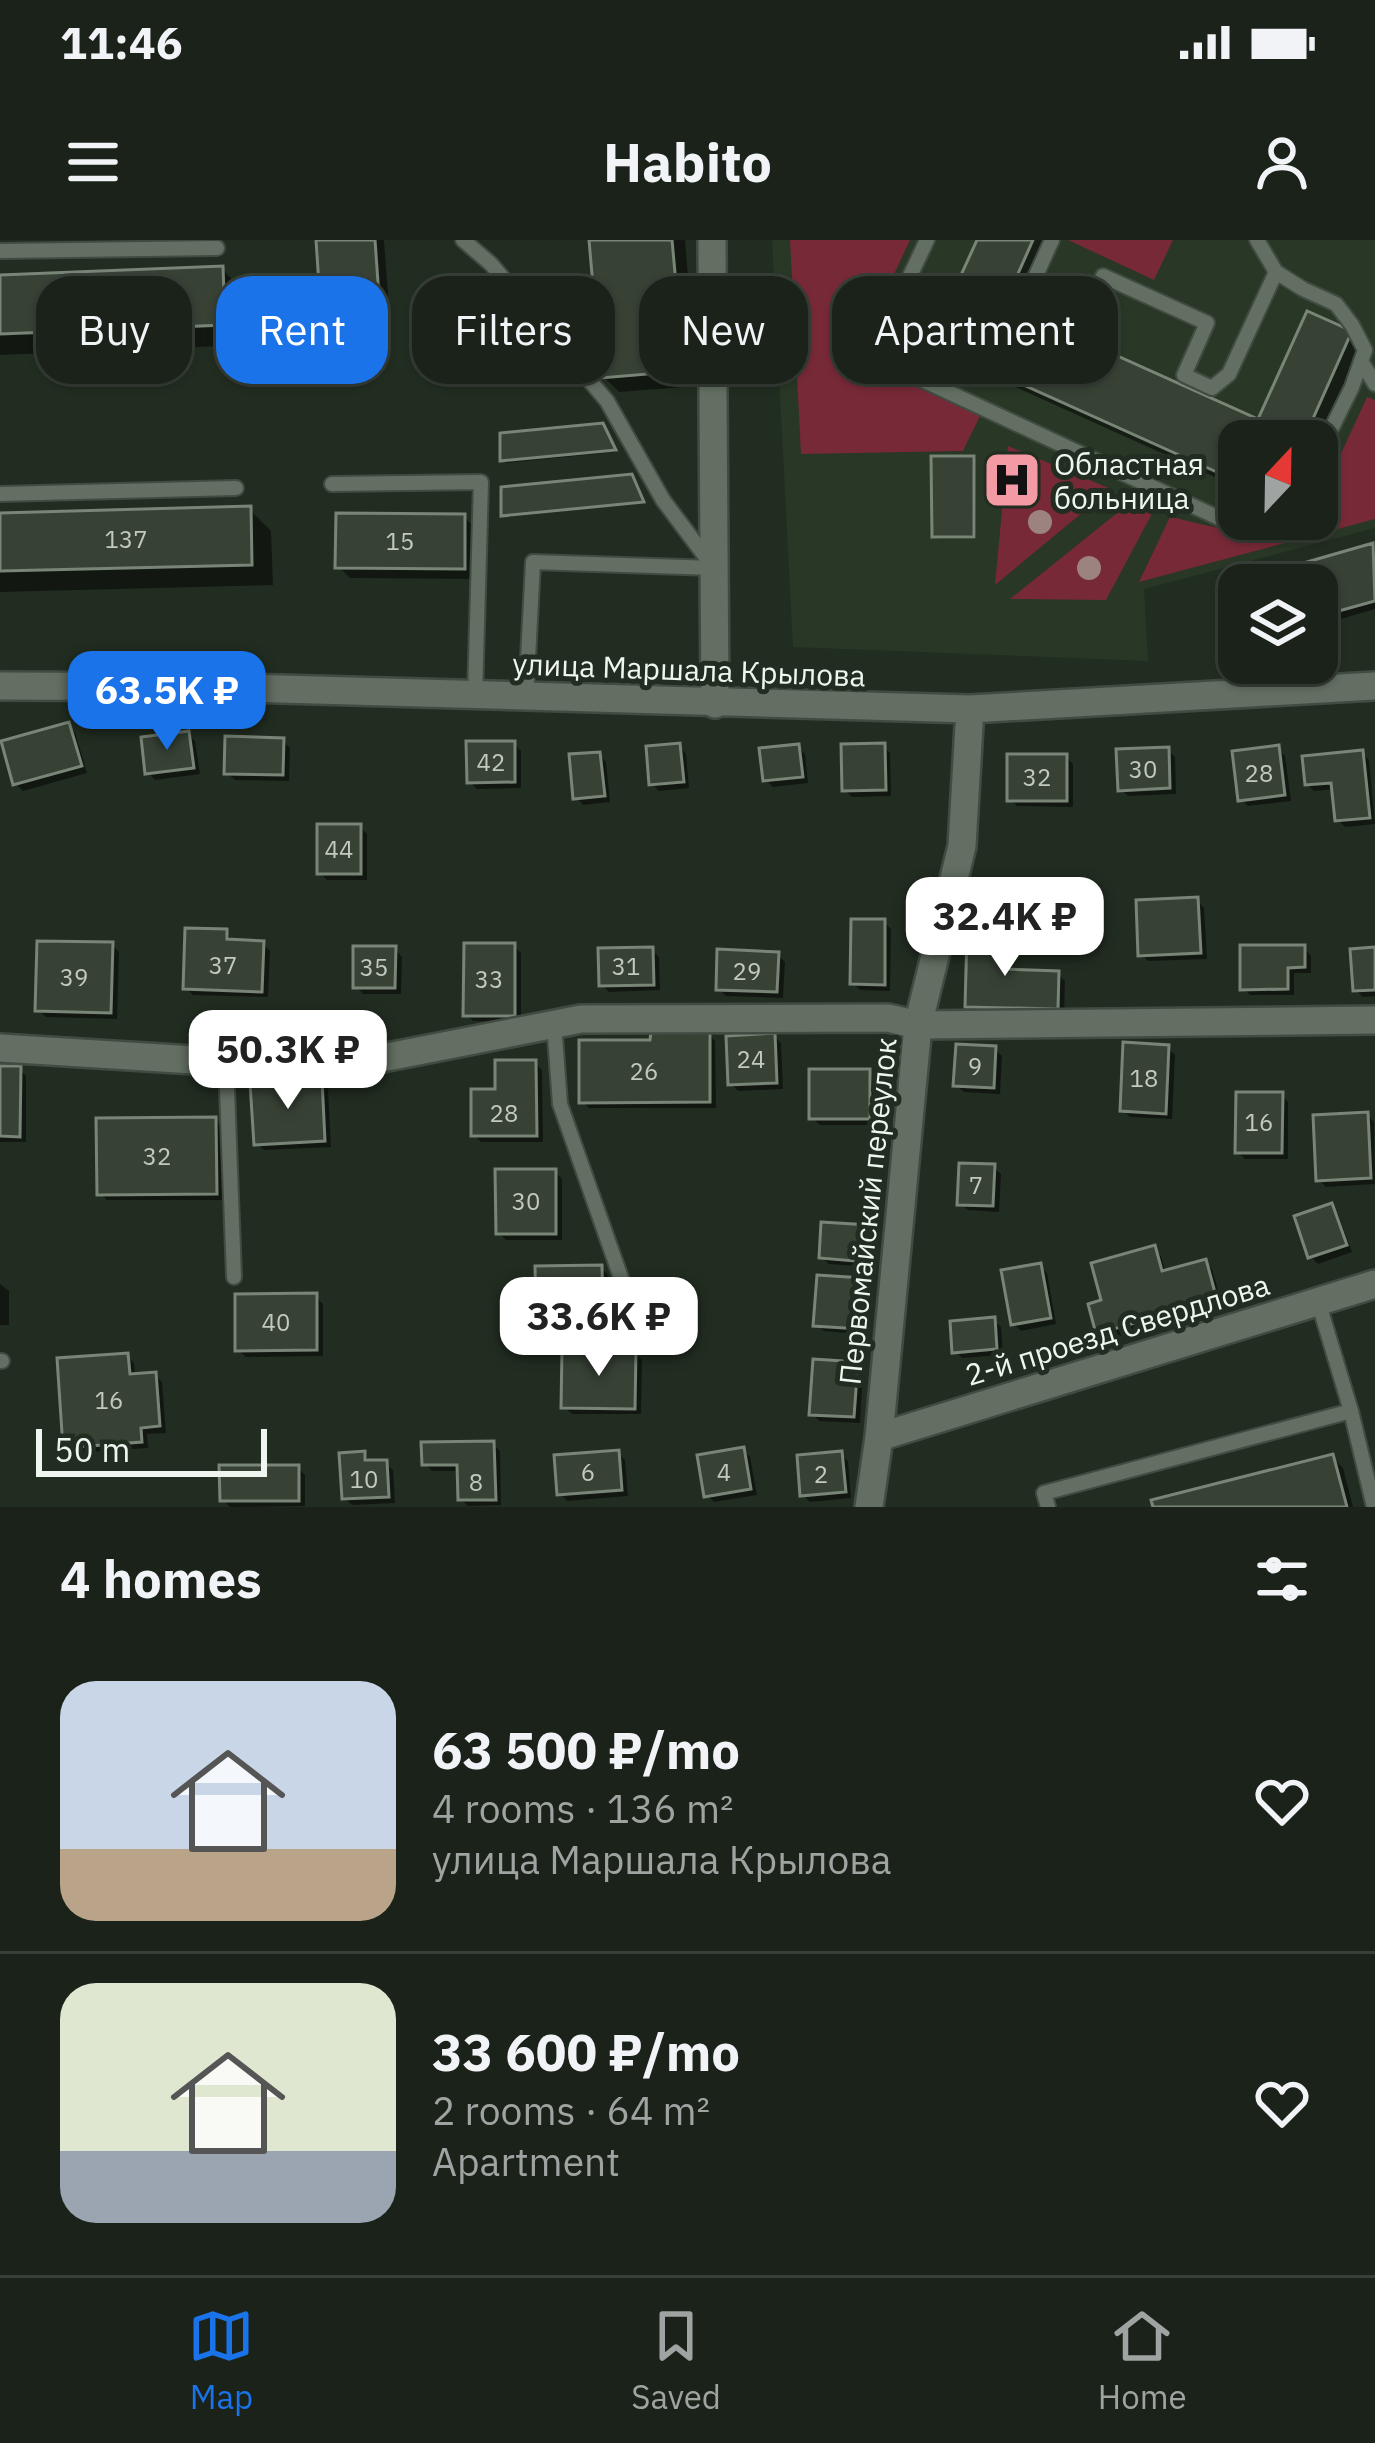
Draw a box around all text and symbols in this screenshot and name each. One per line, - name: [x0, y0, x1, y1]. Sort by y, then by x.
- text: 11:46: [60, 13, 183, 71]
- text: Habito: [603, 127, 772, 197]
- icon: menu: [60, 129, 126, 195]
- icon: person: [1249, 129, 1315, 195]
- chip: Buy: [36, 276, 192, 384]
- chip: Rent: [216, 276, 388, 384]
- chip: Filters: [412, 276, 615, 384]
- chip: New: [639, 276, 808, 384]
- chip: Apartment: [832, 276, 1118, 384]
- north arrow: [1218, 420, 1338, 540]
- map controls: [1218, 420, 1338, 684]
- place label: Областная больница: [1054, 444, 1204, 517]
- hospital icon: Областная больница: [981, 449, 1043, 511]
- house number: 137: [104, 523, 148, 555]
- house number: 15: [386, 525, 414, 557]
- button: layers: [1218, 564, 1338, 684]
- street label: улица Маршала Крылова: [512, 643, 866, 695]
- pin: 63.5K ₽: [56, 651, 278, 753]
- text: 63.5K ₽: [95, 664, 239, 715]
- house number: 42: [477, 746, 505, 778]
- house number: 30: [1129, 753, 1157, 785]
- house number: 28: [1245, 757, 1273, 789]
- house number: 32: [1023, 761, 1051, 793]
- house number: 44: [325, 833, 353, 865]
- pin: 32.4K ₽: [894, 877, 1116, 979]
- text: 32.4K ₽: [933, 890, 1077, 941]
- house number: 37: [209, 949, 237, 981]
- house number: 31: [612, 950, 640, 982]
- house number: 35: [360, 951, 388, 983]
- house number: 29: [733, 955, 761, 987]
- house number: 39: [60, 961, 88, 993]
- house number: 33: [475, 963, 503, 995]
- pin: 50.3K ₽: [177, 1010, 399, 1112]
- text: 50.3K ₽: [216, 1023, 360, 1074]
- street label: Первомайский переулок: [829, 1036, 905, 1386]
- house number: 24: [737, 1043, 765, 1075]
- house number: 9: [968, 1050, 982, 1082]
- house number: 26: [630, 1055, 658, 1087]
- house number: 18: [1130, 1062, 1158, 1094]
- house number: 28: [490, 1097, 518, 1129]
- house number: 16: [1245, 1106, 1273, 1138]
- house number: 32: [143, 1140, 171, 1172]
- house number: 7: [969, 1169, 983, 1201]
- house number: 30: [512, 1185, 540, 1217]
- street label: 2-й проезд Свердлова: [960, 1264, 1274, 1394]
- pin: 33.6K ₽: [488, 1277, 710, 1379]
- text: 33.6K ₽: [527, 1290, 671, 1341]
- house number: 40: [262, 1306, 290, 1338]
- house number: 16: [95, 1384, 123, 1416]
- scale bar: [36, 1423, 267, 1476]
- text: 50 m: [54, 1428, 130, 1471]
- house number: 6: [581, 1456, 595, 1488]
- house number: 4: [717, 1456, 731, 1488]
- house number: 2: [814, 1458, 828, 1490]
- house number: 10: [350, 1463, 378, 1495]
- house number: 8: [469, 1466, 483, 1498]
- text: 4 homes: [60, 1546, 262, 1612]
- icon: filters: [1249, 1546, 1315, 1612]
- text: 63 500 ₽/mo: [432, 1717, 740, 1783]
- icon: home: [156, 1729, 300, 1873]
- icon: heart: [1249, 1768, 1315, 1834]
- text: 4 rooms · 136 m²: [432, 1783, 734, 1834]
- text: улица Маршала Крылова: [432, 1834, 892, 1885]
- text: 33 600 ₽/mo: [432, 2019, 740, 2085]
- icon: home: [156, 2031, 300, 2175]
- icon: heart: [1249, 2070, 1315, 2136]
- text: 2 rooms · 64 m²: [432, 2085, 710, 2136]
- text: Apartment: [432, 2136, 620, 2187]
- tab: Map: [188, 2303, 254, 2418]
- tab: Saved: [631, 2303, 721, 2418]
- tab: Home: [1098, 2303, 1187, 2418]

